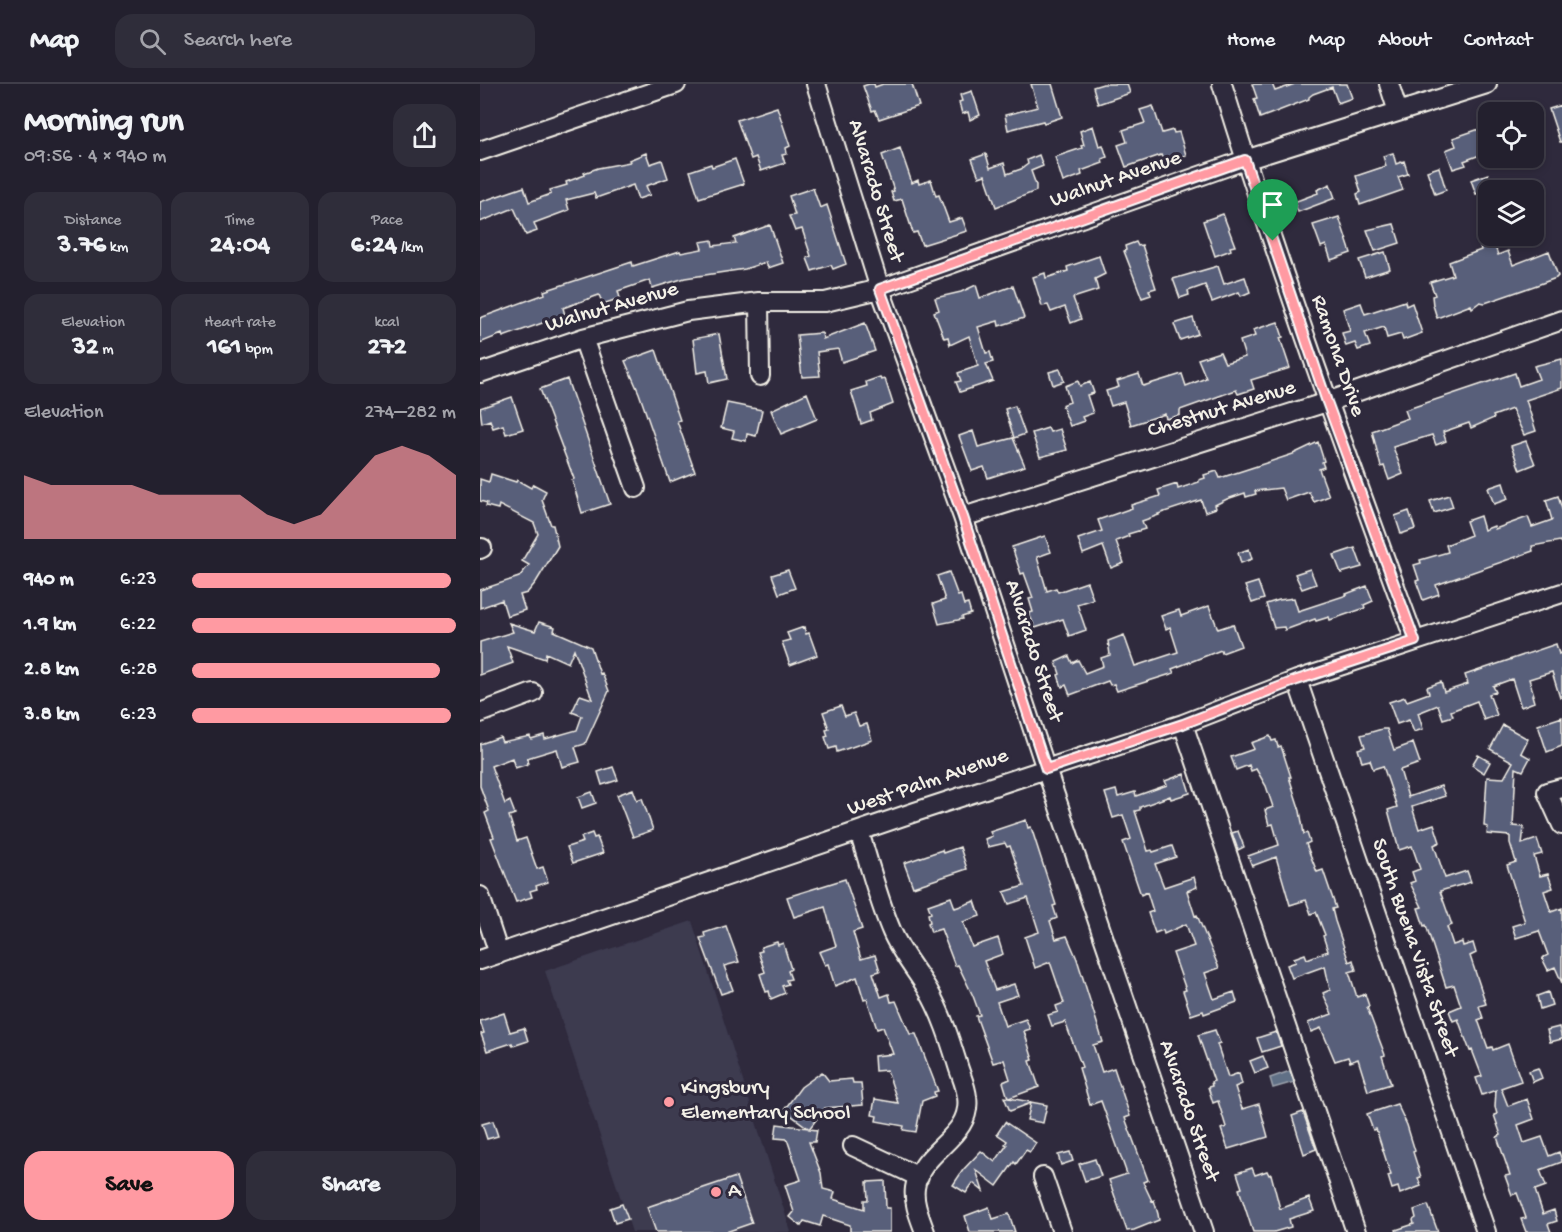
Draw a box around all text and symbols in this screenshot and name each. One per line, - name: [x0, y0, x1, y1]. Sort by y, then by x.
- search box: [115, 14, 535, 68]
- text: Map: [30, 25, 79, 58]
- icon: search: [136, 25, 169, 58]
- text: Search here: [184, 28, 292, 54]
- text: Home: [1227, 29, 1275, 54]
- text: Map: [1308, 29, 1345, 54]
- text: About: [1378, 29, 1431, 54]
- text: Contact: [1464, 29, 1532, 54]
- map controls: [1478, 102, 1544, 246]
- button: locate: [1478, 102, 1544, 168]
- text: Morning run: [24, 104, 184, 142]
- button: share: [393, 104, 456, 167]
- street label: Alvarado Street: [841, 116, 910, 267]
- street label: Walnut Avenue: [1047, 145, 1186, 215]
- text: 09:56 · 4 × 940 m: [24, 146, 166, 169]
- pin: [1247, 179, 1298, 241]
- button: layers: [1478, 180, 1544, 246]
- icon: arrive: [1256, 188, 1289, 221]
- text: Distance: [65, 212, 121, 231]
- text: Time: [225, 212, 255, 231]
- text: Pace: [371, 212, 403, 231]
- text: 3.76: [58, 231, 106, 262]
- text: 24:04: [210, 231, 270, 262]
- text: 6:24: [351, 231, 397, 262]
- text: km: [106, 239, 128, 258]
- text: /km: [397, 239, 423, 258]
- street label: Walnut Avenue: [543, 276, 682, 339]
- street label: Ramona Drive: [1304, 292, 1370, 421]
- text: Elevation: [61, 314, 125, 333]
- text: Heart rate: [204, 314, 276, 333]
- text: kcal: [375, 314, 399, 333]
- text: 32: [72, 333, 99, 364]
- text: 161: [207, 333, 241, 364]
- text: 272: [367, 333, 407, 364]
- text: m: [99, 341, 114, 360]
- text: bpm: [241, 341, 273, 360]
- street label: Chestnut Avenue: [1145, 375, 1300, 445]
- text: Elevation: [24, 402, 104, 425]
- text: 274–282 m: [365, 402, 456, 425]
- text: 940 m: [24, 569, 74, 592]
- text: 6:23: [120, 569, 157, 592]
- street label: Alvarado Street: [998, 577, 1069, 727]
- text: 1.9 km: [24, 614, 76, 637]
- text: 6:22: [120, 614, 156, 637]
- text: 2.8 km: [24, 659, 79, 682]
- text: 6:28: [120, 659, 157, 682]
- text: 3.8 km: [24, 704, 79, 727]
- text: 6:23: [120, 704, 157, 727]
- street label: West Palm Avenue: [844, 743, 1013, 823]
- street label: South Buena Vista Street: [1364, 836, 1464, 1062]
- street label: Alvarado Street: [1152, 1037, 1225, 1187]
- place label: Kingsbury Elementary School: [681, 1076, 851, 1127]
- marker: Kingsbury Elementary School: [662, 1095, 676, 1109]
- button: Save: [24, 1151, 234, 1220]
- button: Share: [246, 1151, 456, 1220]
- place label: A: [728, 1179, 742, 1205]
- marker: A: [709, 1185, 723, 1199]

